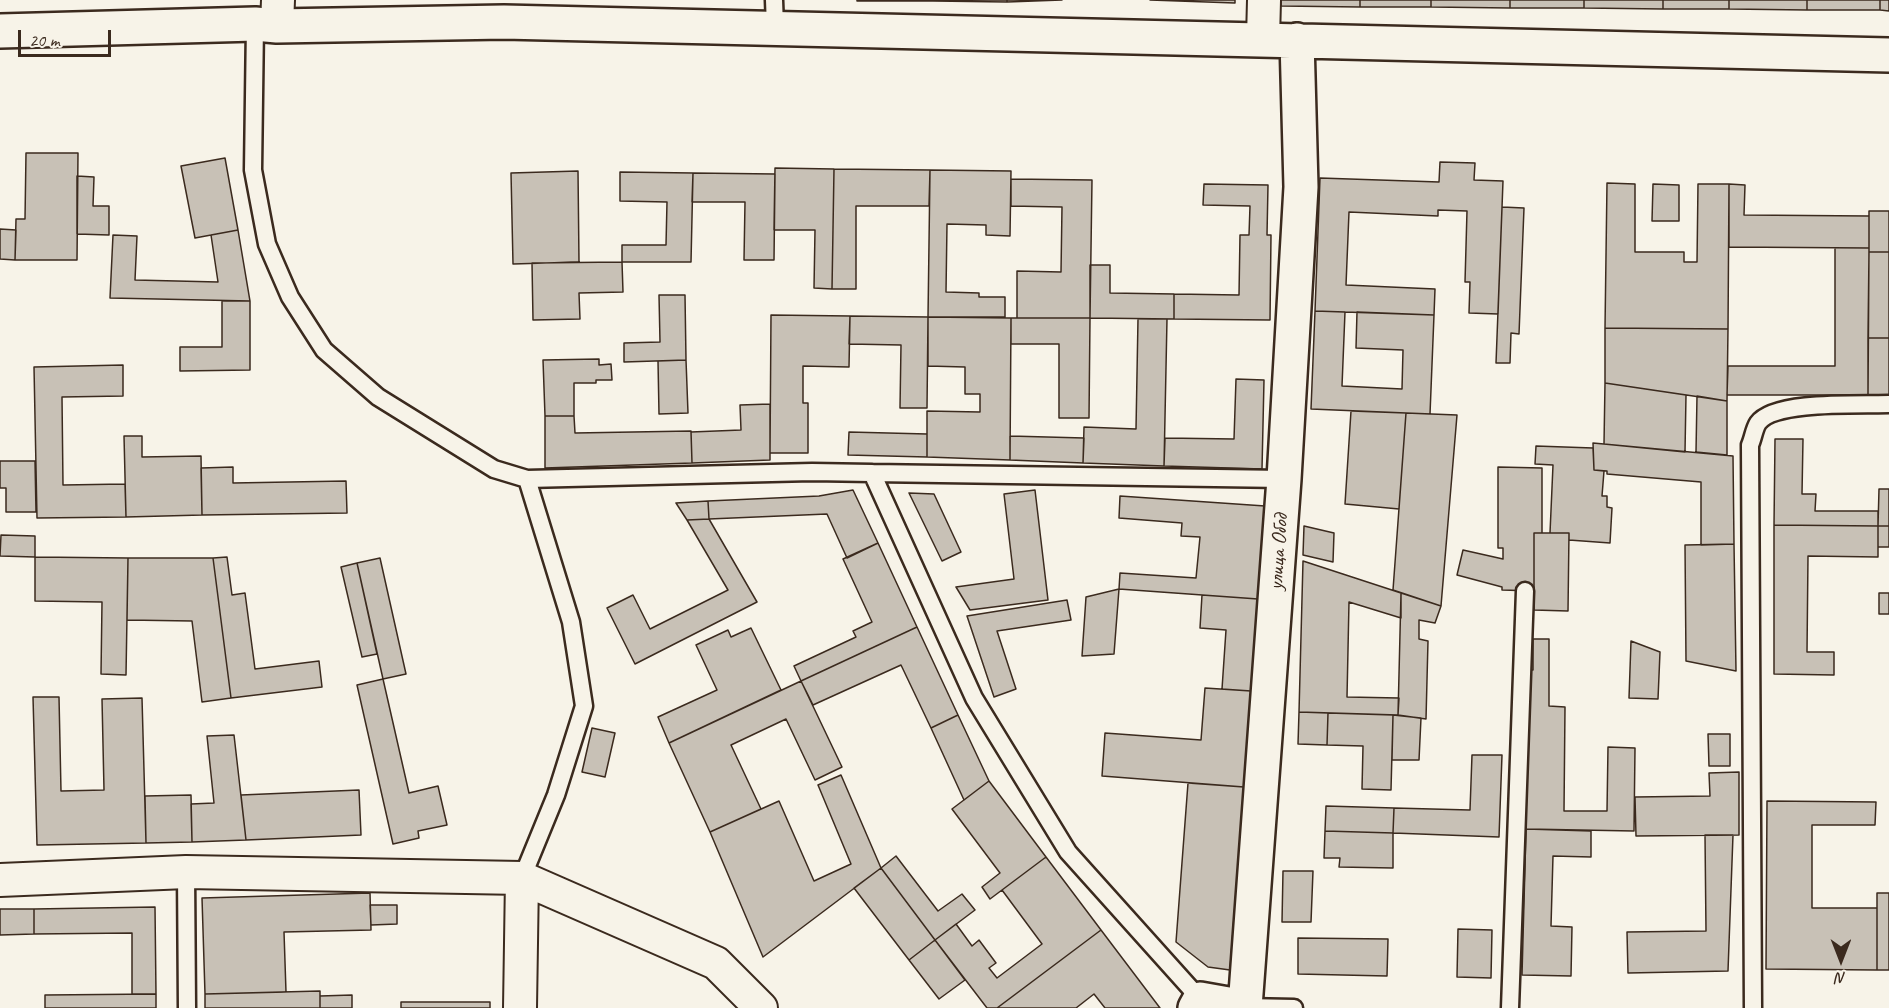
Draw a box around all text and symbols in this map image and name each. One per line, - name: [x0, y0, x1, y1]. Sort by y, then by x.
- scale bar: [21, 18, 114, 56]
- text: 20 m: [29, 29, 60, 51]
- street label: улица Обод: [1264, 513, 1294, 591]
- north arrow: [1811, 930, 1871, 990]
- text: N: [1836, 968, 1846, 988]

